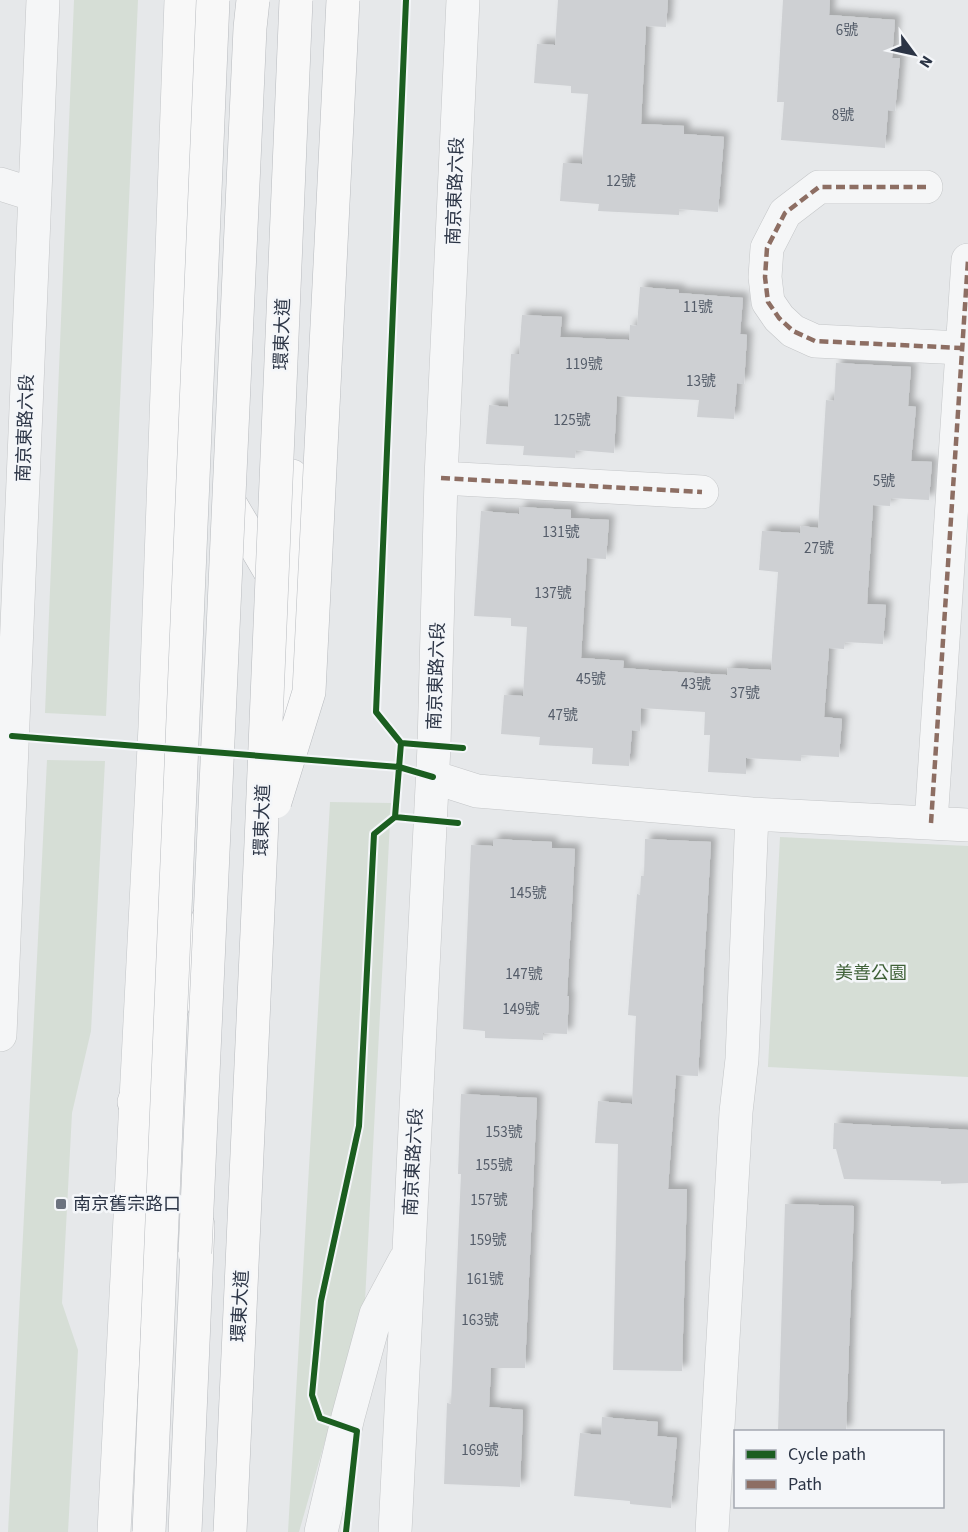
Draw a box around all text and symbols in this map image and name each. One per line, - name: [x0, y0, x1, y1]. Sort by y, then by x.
- house number: 6號: [836, 20, 858, 41]
- north arrow: [884, 24, 944, 84]
- text: N: [914, 51, 938, 72]
- house number: 8號: [832, 105, 854, 126]
- street label: 南京東路六段: [441, 137, 470, 245]
- house number: 12號: [606, 171, 636, 192]
- house number: 11號: [683, 297, 713, 318]
- street label: 環東大道: [269, 298, 296, 370]
- house number: 119號: [565, 354, 603, 375]
- house number: 13號: [686, 371, 716, 392]
- street label: 南京東路六段: [11, 374, 40, 482]
- house number: 125號: [553, 410, 591, 431]
- house number: 5號: [873, 471, 895, 492]
- house number: 131號: [542, 522, 580, 543]
- house number: 27號: [804, 538, 834, 559]
- house number: 137號: [534, 583, 572, 604]
- street label: 南京東路六段: [422, 622, 451, 730]
- house number: 45號: [576, 669, 606, 690]
- house number: 43號: [681, 674, 711, 695]
- house number: 37號: [730, 683, 760, 704]
- house number: 47號: [548, 705, 578, 726]
- street label: 環東大道: [249, 784, 276, 856]
- house number: 145號: [509, 883, 547, 904]
- park label: 美善公園: [835, 961, 907, 986]
- house number: 147號: [505, 964, 543, 985]
- house number: 149號: [502, 999, 540, 1020]
- street label: 南京東路六段: [398, 1107, 429, 1217]
- house number: 153號: [485, 1122, 523, 1143]
- house number: 155號: [475, 1155, 513, 1176]
- house number: 157號: [470, 1190, 508, 1211]
- place label: 南京舊宗路口: [73, 1192, 181, 1217]
- marker: 南京舊宗路口: [54, 1197, 68, 1211]
- house number: 159號: [469, 1230, 507, 1251]
- street label: 環東大道: [226, 1269, 255, 1343]
- house number: 161號: [466, 1269, 504, 1290]
- house number: 163號: [461, 1310, 499, 1331]
- legend: [734, 1430, 944, 1508]
- house number: 169號: [461, 1440, 499, 1461]
- text: Cycle path: [788, 1442, 866, 1467]
- text: Path: [788, 1472, 822, 1497]

